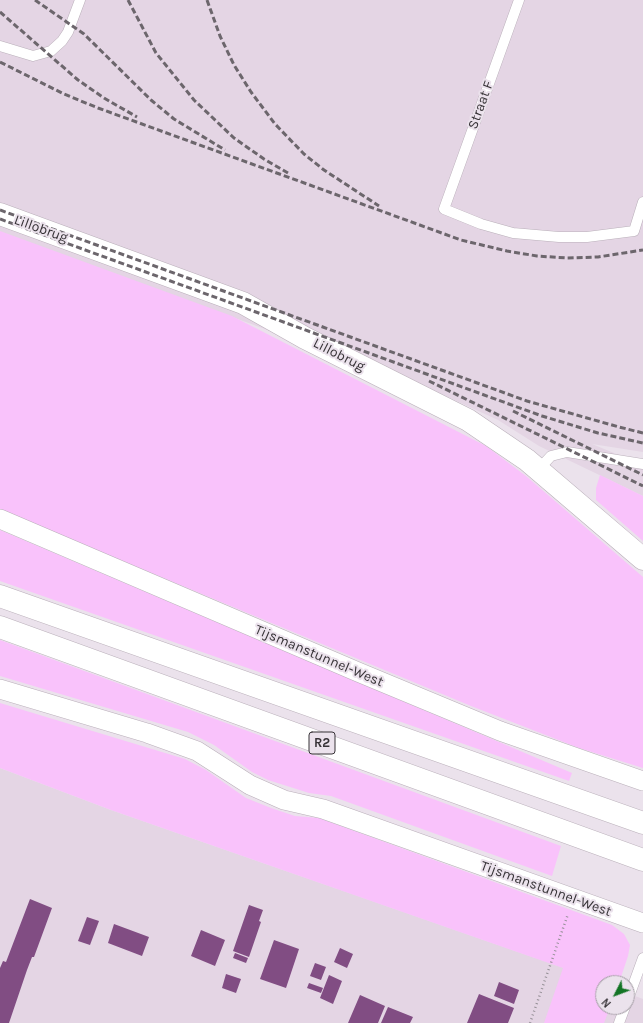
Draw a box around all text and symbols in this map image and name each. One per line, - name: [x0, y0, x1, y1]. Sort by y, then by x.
- street label: Straat F: [465, 79, 497, 131]
- street label: Lillobrug: [12, 212, 70, 246]
- street label: Lillobrug: [310, 335, 368, 375]
- street label: Tijsmanstunnel-West: [252, 621, 386, 691]
- road number: R2: [309, 732, 335, 754]
- street label: Tijsmanstunnel-West: [478, 858, 614, 920]
- north arrow: [595, 975, 635, 1015]
- text: N: [599, 995, 614, 1010]

